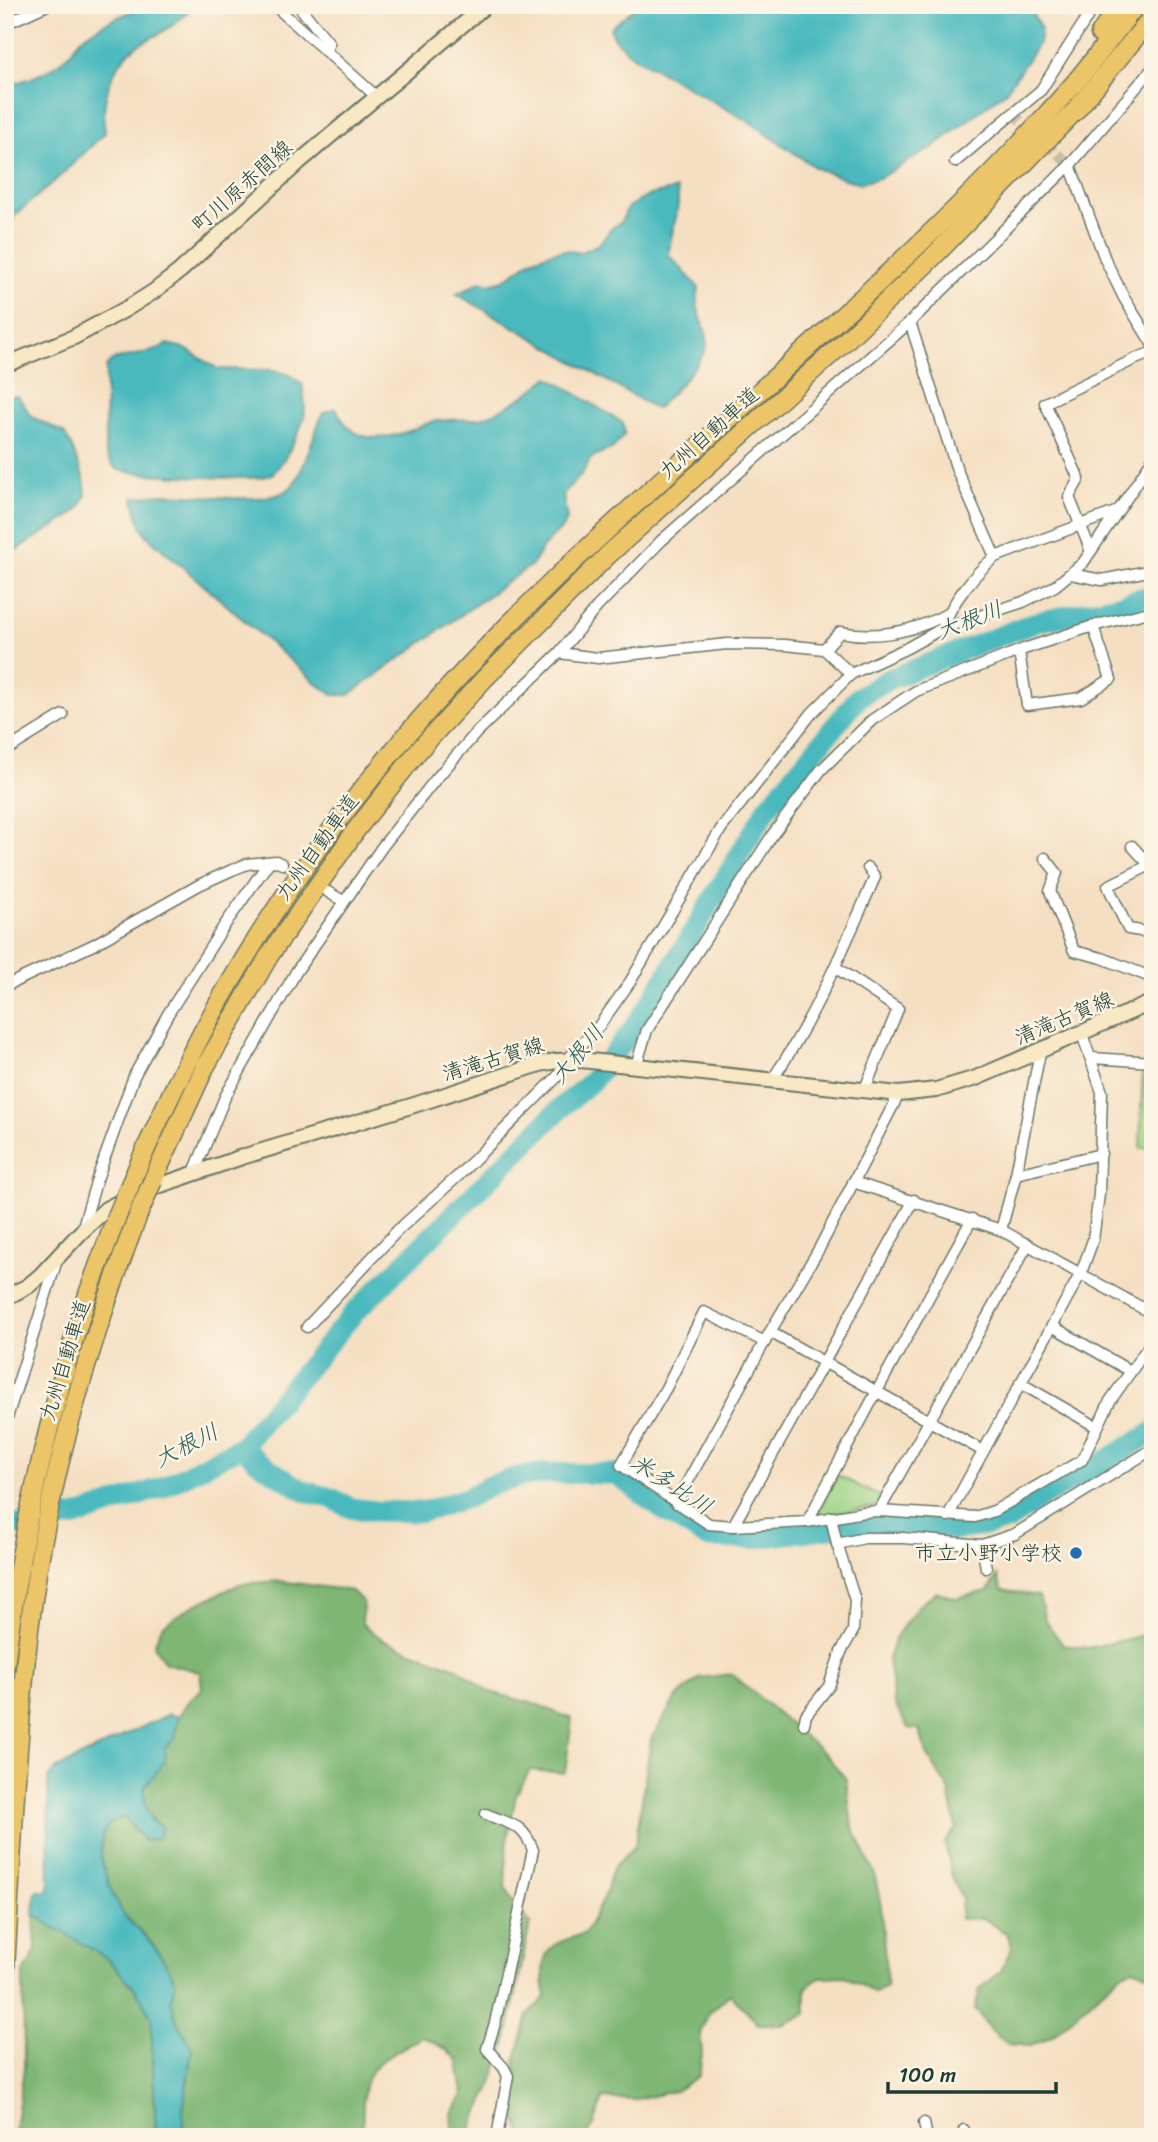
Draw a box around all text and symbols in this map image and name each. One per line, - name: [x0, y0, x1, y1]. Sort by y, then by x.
- street label: 町川原赤間線: [182, 130, 302, 242]
- street label: 九州自動車道: [649, 377, 769, 489]
- water label: 大根川: [930, 589, 1009, 652]
- street label: 九州自動車道: [265, 785, 369, 909]
- street label: 清滝古賀線: [1008, 980, 1120, 1056]
- water label: 大根川: [540, 1015, 615, 1094]
- street label: 清滝古賀線: [437, 1025, 549, 1093]
- street label: 九州自動車道: [28, 1294, 102, 1426]
- water label: 大根川: [146, 1412, 226, 1479]
- water label: 米多比川: [622, 1442, 721, 1527]
- place label: 市立小野小学校: [915, 1534, 1062, 1572]
- marker: 市立小野小学校: [1068, 1545, 1084, 1561]
- scale bar: [888, 2051, 1056, 2095]
- text: 100 m: [899, 2056, 956, 2094]

